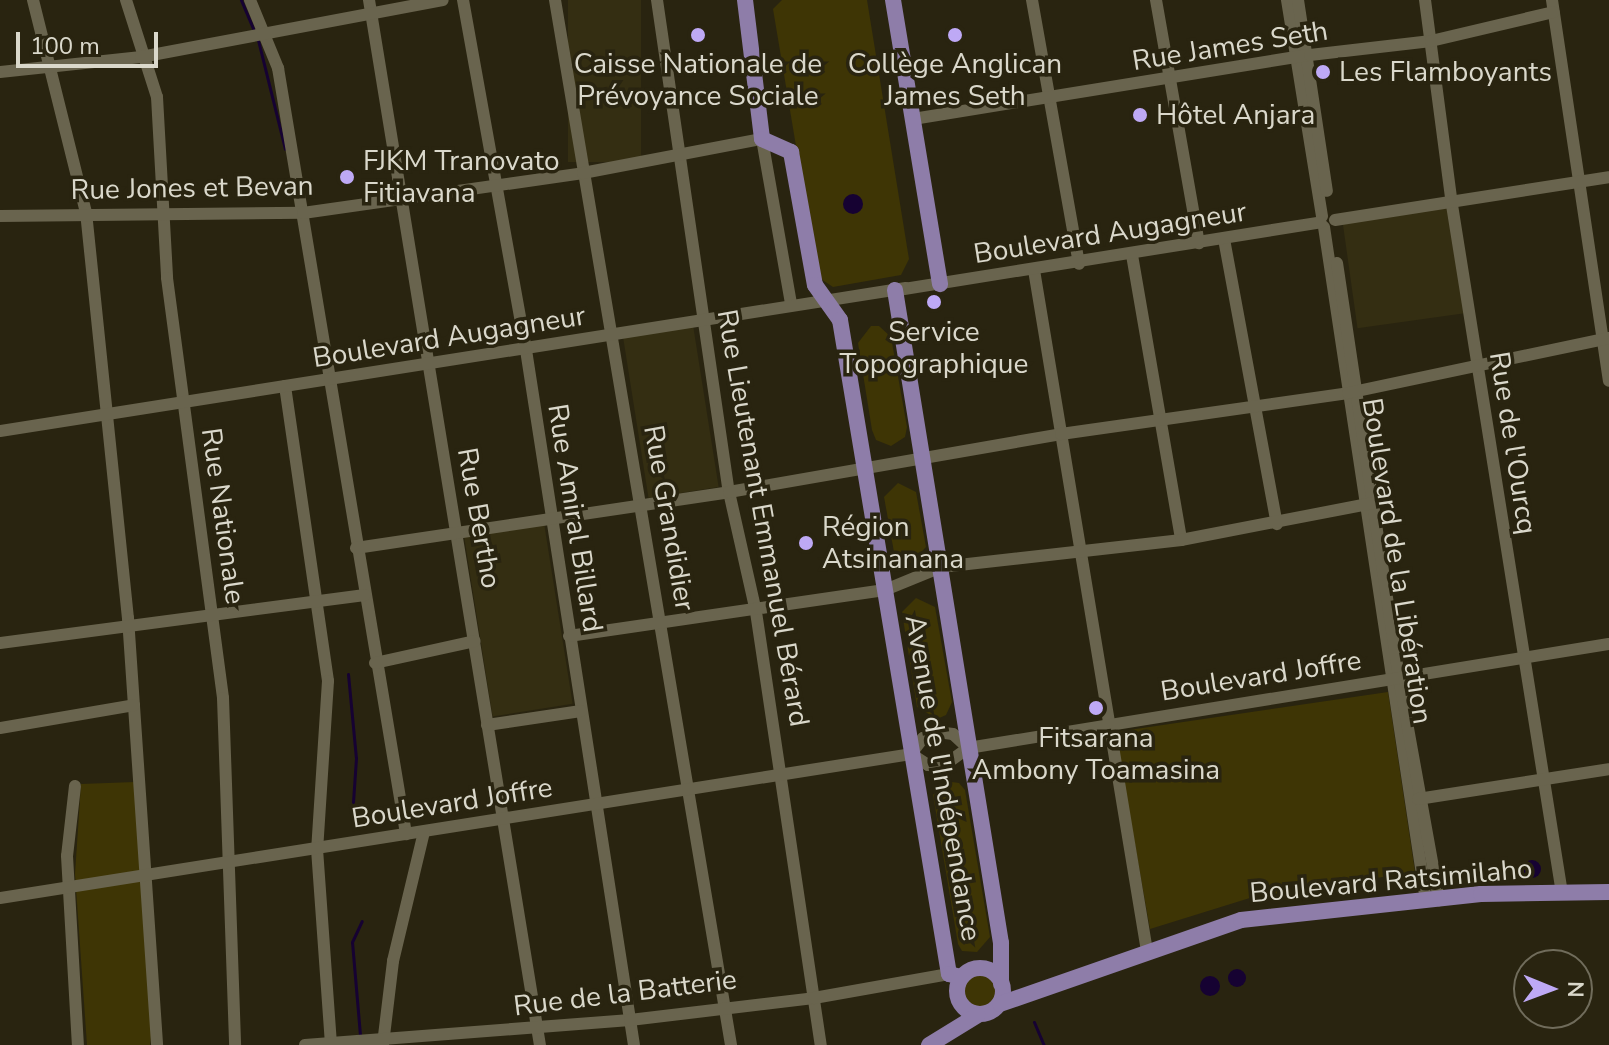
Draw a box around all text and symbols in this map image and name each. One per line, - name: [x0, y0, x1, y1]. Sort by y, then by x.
- street label: Rue James Seth: [1130, 14, 1330, 78]
- scale bar: [20, 16, 162, 66]
- marker: Caisse Nationale de Prévoyance Sociale: [689, 26, 707, 44]
- marker: Collège Anglican James Seth: [946, 26, 964, 44]
- text: 100 m: [30, 30, 100, 62]
- place label: Caisse Nationale de Prévoyance Sociale: [574, 47, 822, 113]
- place label: Collège Anglican James Seth: [848, 47, 1062, 113]
- place label: Les Flamboyants: [1339, 55, 1552, 89]
- marker: Les Flamboyants: [1314, 63, 1332, 81]
- place label: Hôtel Anjara: [1156, 98, 1315, 132]
- marker: Hôtel Anjara: [1131, 106, 1149, 124]
- place label: FJKM Tranovato Fitiavana: [363, 144, 560, 210]
- marker: FJKM Tranovato Fitiavana: [338, 168, 356, 186]
- street label: Rue Jones et Bevan: [70, 169, 314, 207]
- street label: Boulevard Augagneur: [971, 195, 1249, 271]
- marker: Service Topographique: [925, 293, 943, 311]
- street label: Boulevard Augagneur: [310, 299, 588, 375]
- street label: Rue Lieutenant Emmanuel Bérard: [710, 307, 816, 729]
- place label: Service Topographique: [840, 315, 1028, 381]
- street label: Rue de l'Ourcq: [1482, 349, 1544, 537]
- street label: Boulevard de la Libération: [1355, 396, 1439, 726]
- street label: Rue Amiral Billard: [540, 401, 610, 635]
- street label: Rue Grandidier: [636, 422, 702, 614]
- street label: Rue Nationale: [194, 426, 252, 606]
- street label: Rue Bertho: [450, 445, 508, 591]
- place label: Région Atsinanana: [822, 510, 964, 576]
- marker: Région Atsinanana: [797, 534, 815, 552]
- street label: Avenue de l'Indépendance: [898, 612, 988, 944]
- street label: Boulevard Joffre: [1158, 644, 1364, 708]
- marker: Fitsarana Ambony Toamasina: [1087, 699, 1105, 717]
- place label: Fitsarana Ambony Toamasina: [972, 721, 1220, 787]
- street label: Boulevard Joffre: [349, 771, 555, 835]
- street label: Boulevard Ratsimilaho: [1248, 852, 1534, 910]
- north arrow: [1513, 949, 1593, 1029]
- street label: Rue de la Batterie: [512, 963, 738, 1023]
- text: N: [1560, 981, 1590, 998]

